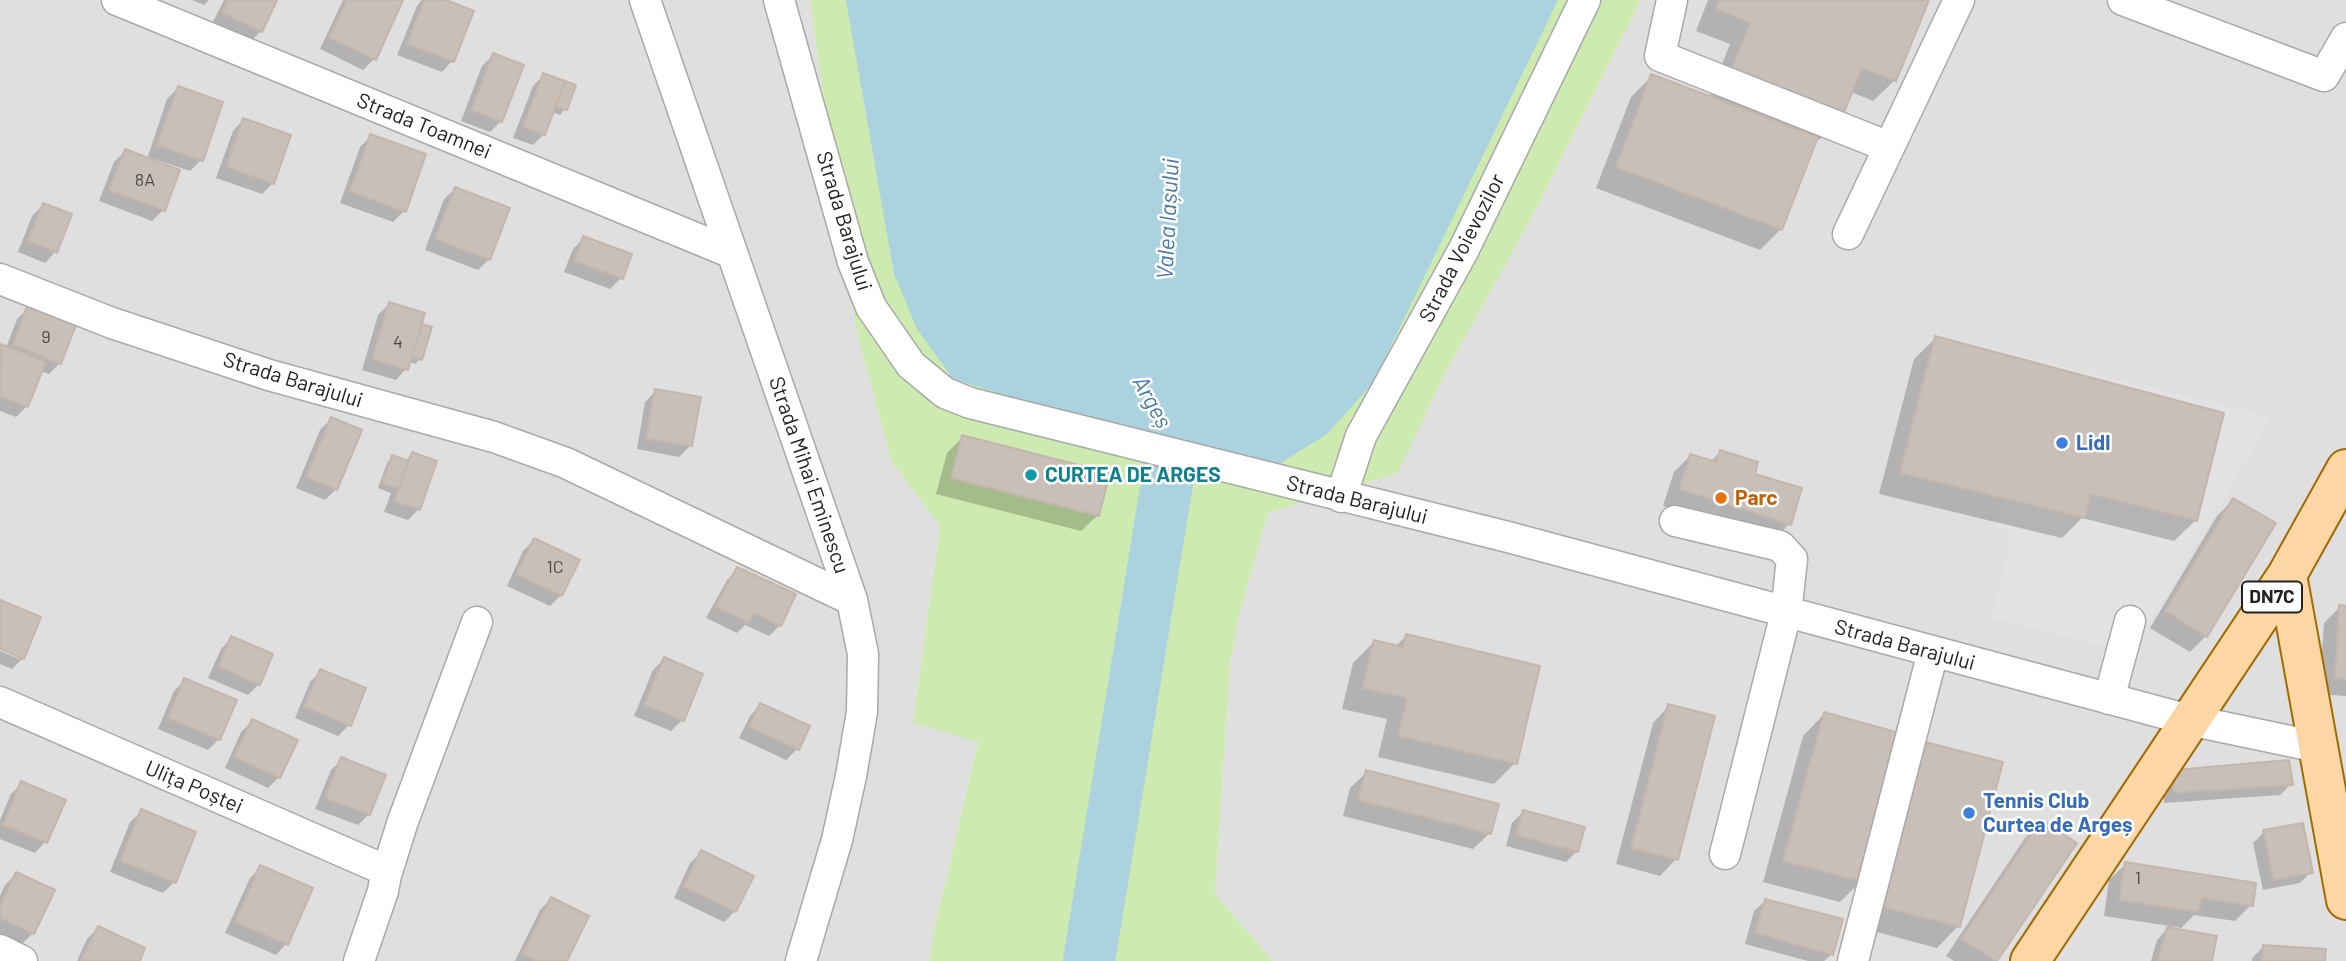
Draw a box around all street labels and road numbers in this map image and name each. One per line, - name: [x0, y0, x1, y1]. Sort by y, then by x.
- street label: Strada Toamnei: [353, 88, 495, 164]
- street label: Strada Barajului: [811, 148, 877, 294]
- street label: Strada Voievozilor: [1414, 169, 1510, 327]
- street label: Strada Barajului: [220, 347, 366, 413]
- street label: Strada Mihai Eminescu: [763, 373, 855, 577]
- street label: Strada Barajului: [1284, 470, 1430, 530]
- road number: DN7C: [2242, 582, 2302, 612]
- street label: Strada Barajului: [1832, 614, 1978, 676]
- street label: Ulița Poștei: [141, 755, 247, 819]

